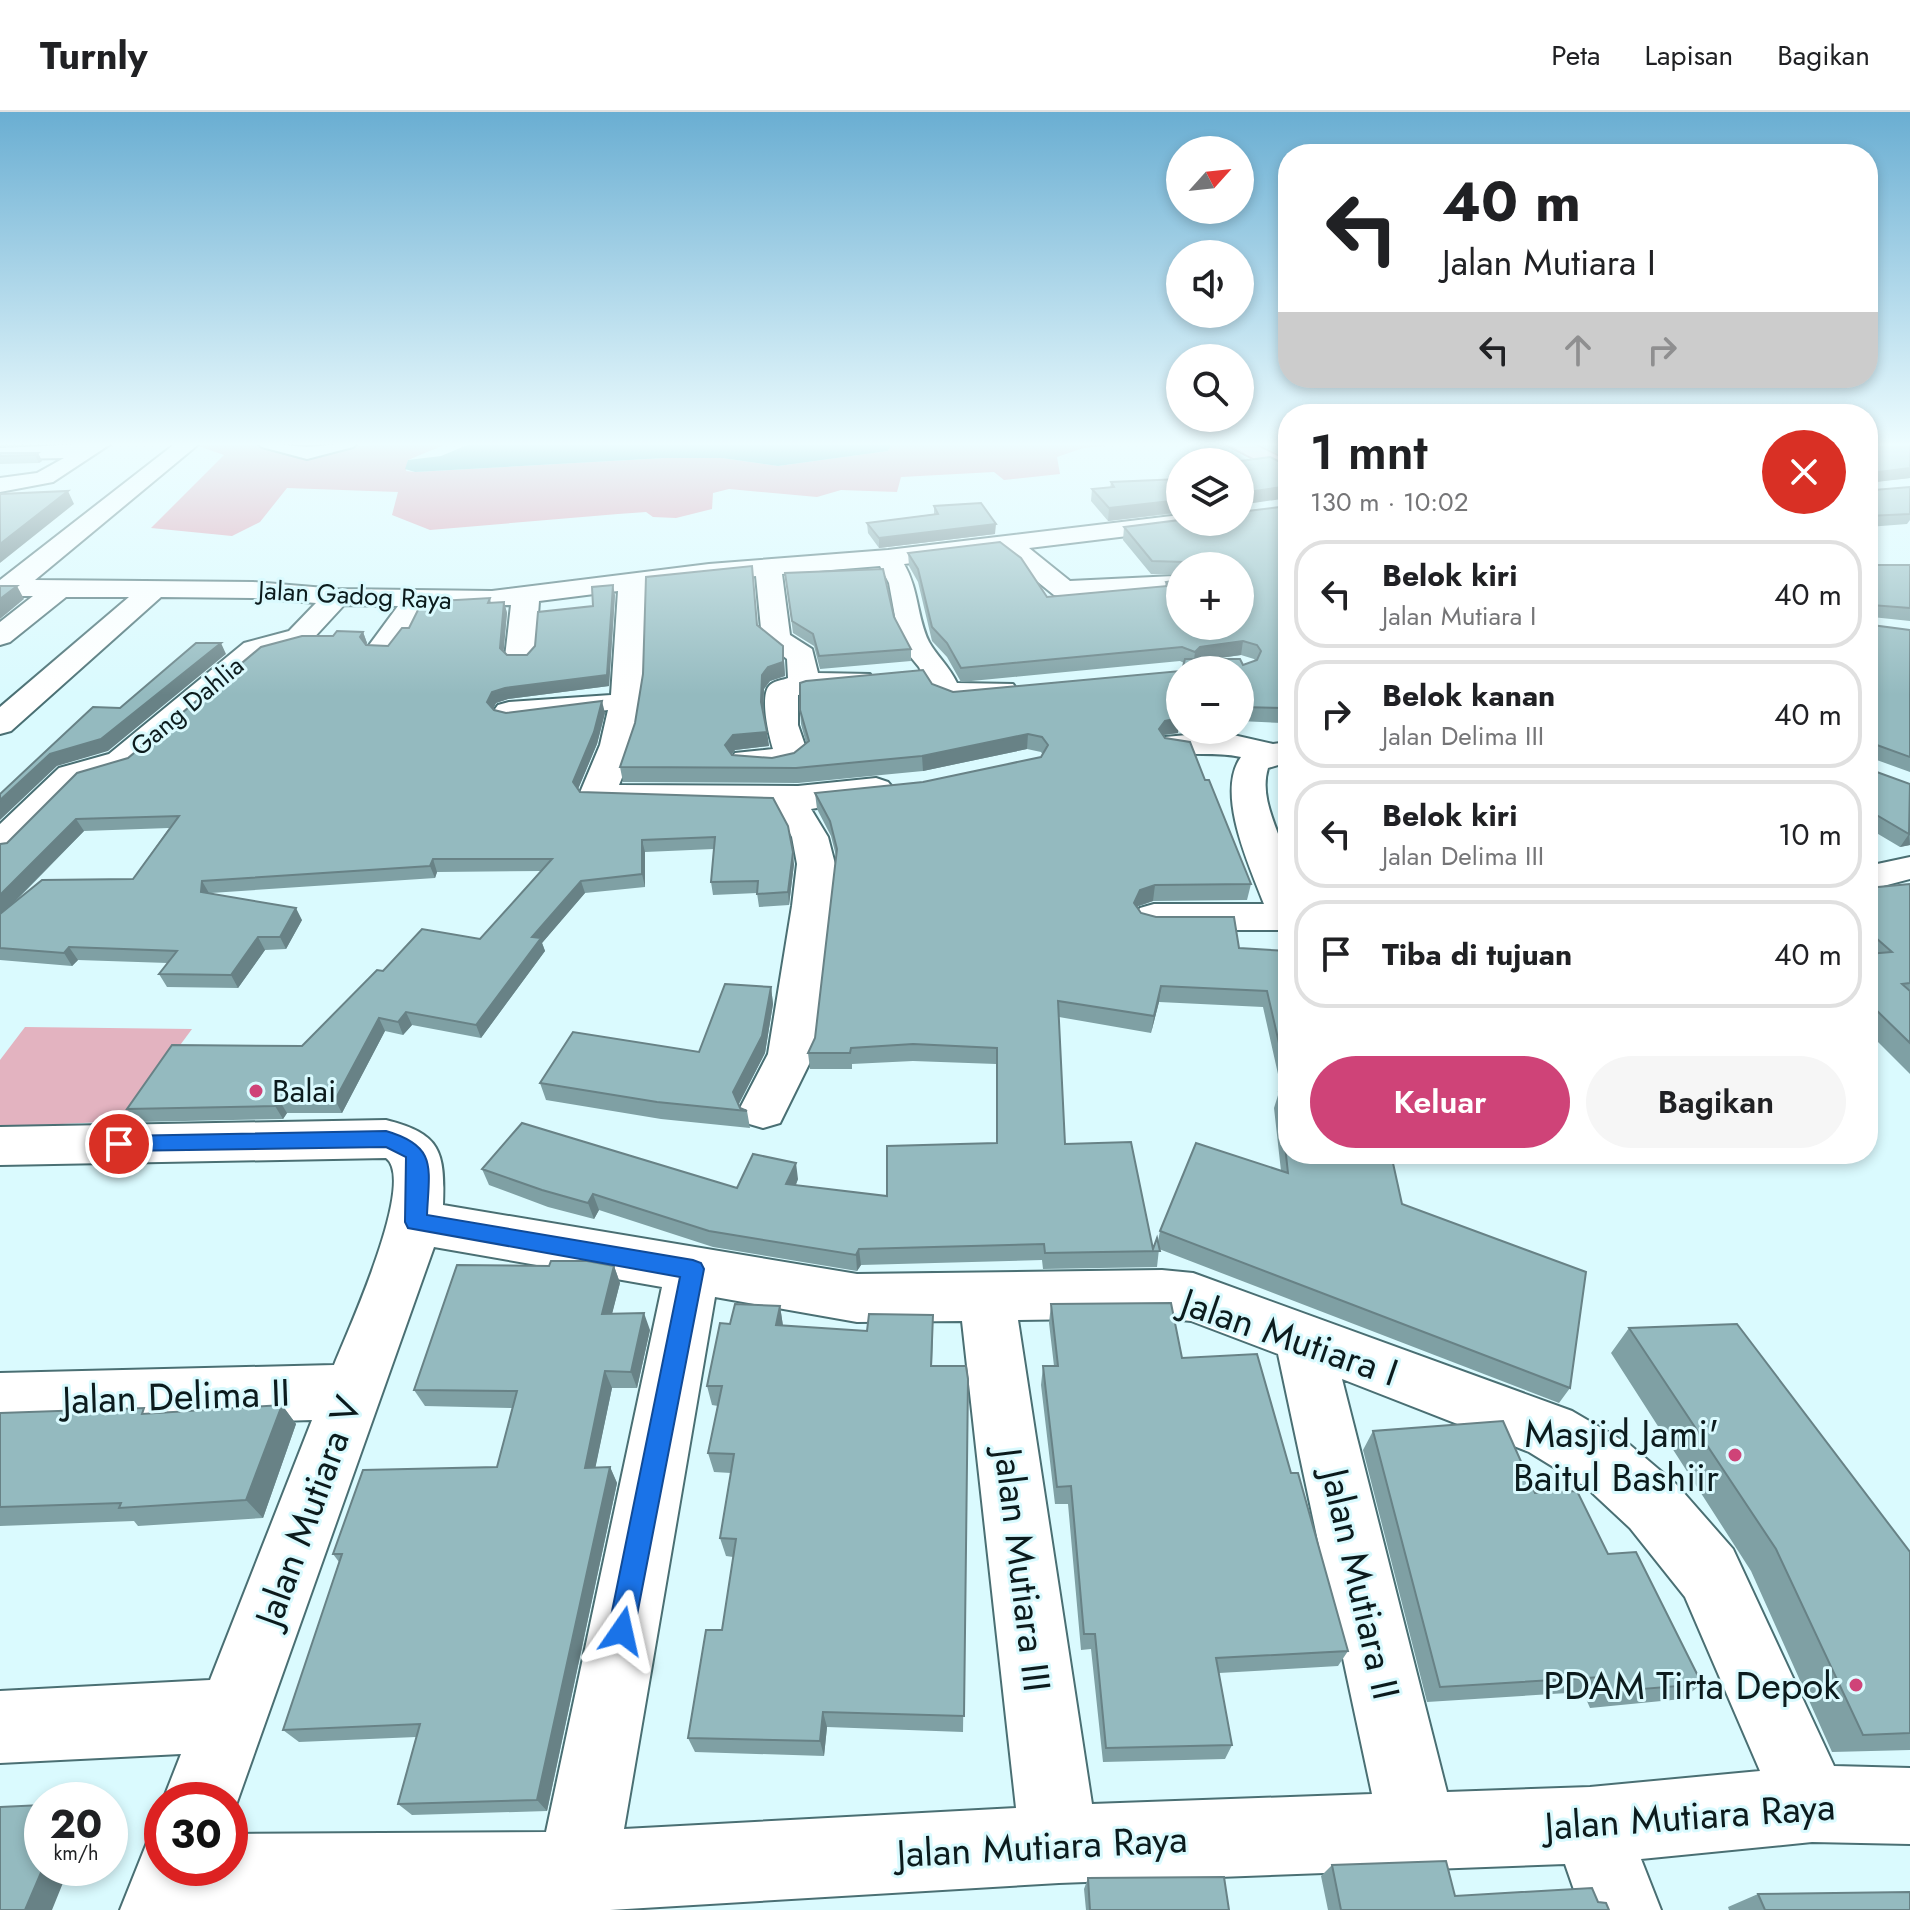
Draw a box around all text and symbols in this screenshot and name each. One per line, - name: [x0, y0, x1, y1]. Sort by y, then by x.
- text: Turnly: [40, 28, 148, 83]
- text: Peta: [1551, 35, 1600, 76]
- text: Lapisan: [1644, 35, 1733, 76]
- text: Bagikan: [1777, 35, 1870, 76]
- north arrow: [1166, 136, 1254, 224]
- map controls: [1166, 136, 1254, 744]
- text: 40 m: [1442, 161, 1581, 242]
- icon: left: [1310, 176, 1414, 280]
- text: Jalan Mutiara I: [1442, 236, 1656, 288]
- button: sound: [1166, 240, 1254, 328]
- icon: left: [1472, 328, 1516, 372]
- icon: ahead: [1556, 328, 1600, 372]
- icon: right: [1640, 328, 1684, 372]
- button: search: [1166, 344, 1254, 432]
- text: 1 mnt: [1310, 418, 1428, 487]
- button: close: [1762, 430, 1846, 514]
- button: layers: [1166, 448, 1254, 536]
- text: 130 m · 10:02: [1310, 483, 1468, 521]
- button: +: [1166, 552, 1254, 640]
- text: Belok kiri: [1382, 554, 1517, 597]
- street label: Jalan Gadog Raya: [254, 571, 453, 619]
- icon: left: [1314, 572, 1358, 616]
- text: 40 m: [1774, 573, 1842, 616]
- text: Jalan Mutiara I: [1382, 597, 1537, 635]
- street label: Gang Dahlia: [122, 647, 252, 765]
- button: −: [1166, 656, 1254, 744]
- text: Belok kanan: [1382, 674, 1555, 717]
- icon: right: [1314, 692, 1358, 736]
- text: 40 m: [1774, 693, 1842, 736]
- text: Jalan Delima III: [1382, 717, 1544, 755]
- text: Belok kiri: [1382, 794, 1517, 837]
- icon: left: [1314, 812, 1358, 856]
- text: 10 m: [1778, 813, 1842, 856]
- text: Jalan Delima III: [1382, 837, 1544, 875]
- icon: arrive: [1314, 932, 1358, 976]
- text: Tiba di tujuan: [1382, 933, 1572, 976]
- text: 40 m: [1774, 933, 1842, 976]
- button: Keluar: [1310, 1056, 1570, 1148]
- button: Bagikan: [1586, 1056, 1846, 1148]
- place label: Balai: [272, 1068, 336, 1114]
- marker: Balai: [247, 1082, 265, 1100]
- pin: [85, 1110, 153, 1178]
- icon: arrive: [97, 1122, 141, 1166]
- street label: Jalan Mutiara I: [1170, 1273, 1406, 1400]
- street label: Jalan Delima II: [56, 1365, 291, 1428]
- street label: Jalan Mutiara V: [239, 1388, 375, 1639]
- place label: Masjid Jami' Baitul Bashiir: [1513, 1406, 1719, 1505]
- street label: Jalan Mutiara III: [980, 1440, 1065, 1695]
- marker: Masjid Jami' Baitul Bashiir: [1726, 1446, 1744, 1464]
- street label: Jalan Mutiara II: [1307, 1458, 1414, 1705]
- position arrow: [580, 1589, 664, 1673]
- place label: PDAM Tirta Depok: [1543, 1658, 1840, 1713]
- marker: PDAM Tirta Depok: [1847, 1676, 1865, 1694]
- street label: Jalan Mutiara Raya: [1538, 1778, 1837, 1854]
- speed limit sign: 30: [144, 1782, 248, 1886]
- text: 20: [50, 1795, 102, 1853]
- street label: Jalan Mutiara Raya: [890, 1811, 1189, 1881]
- text: km/h: [53, 1839, 99, 1868]

